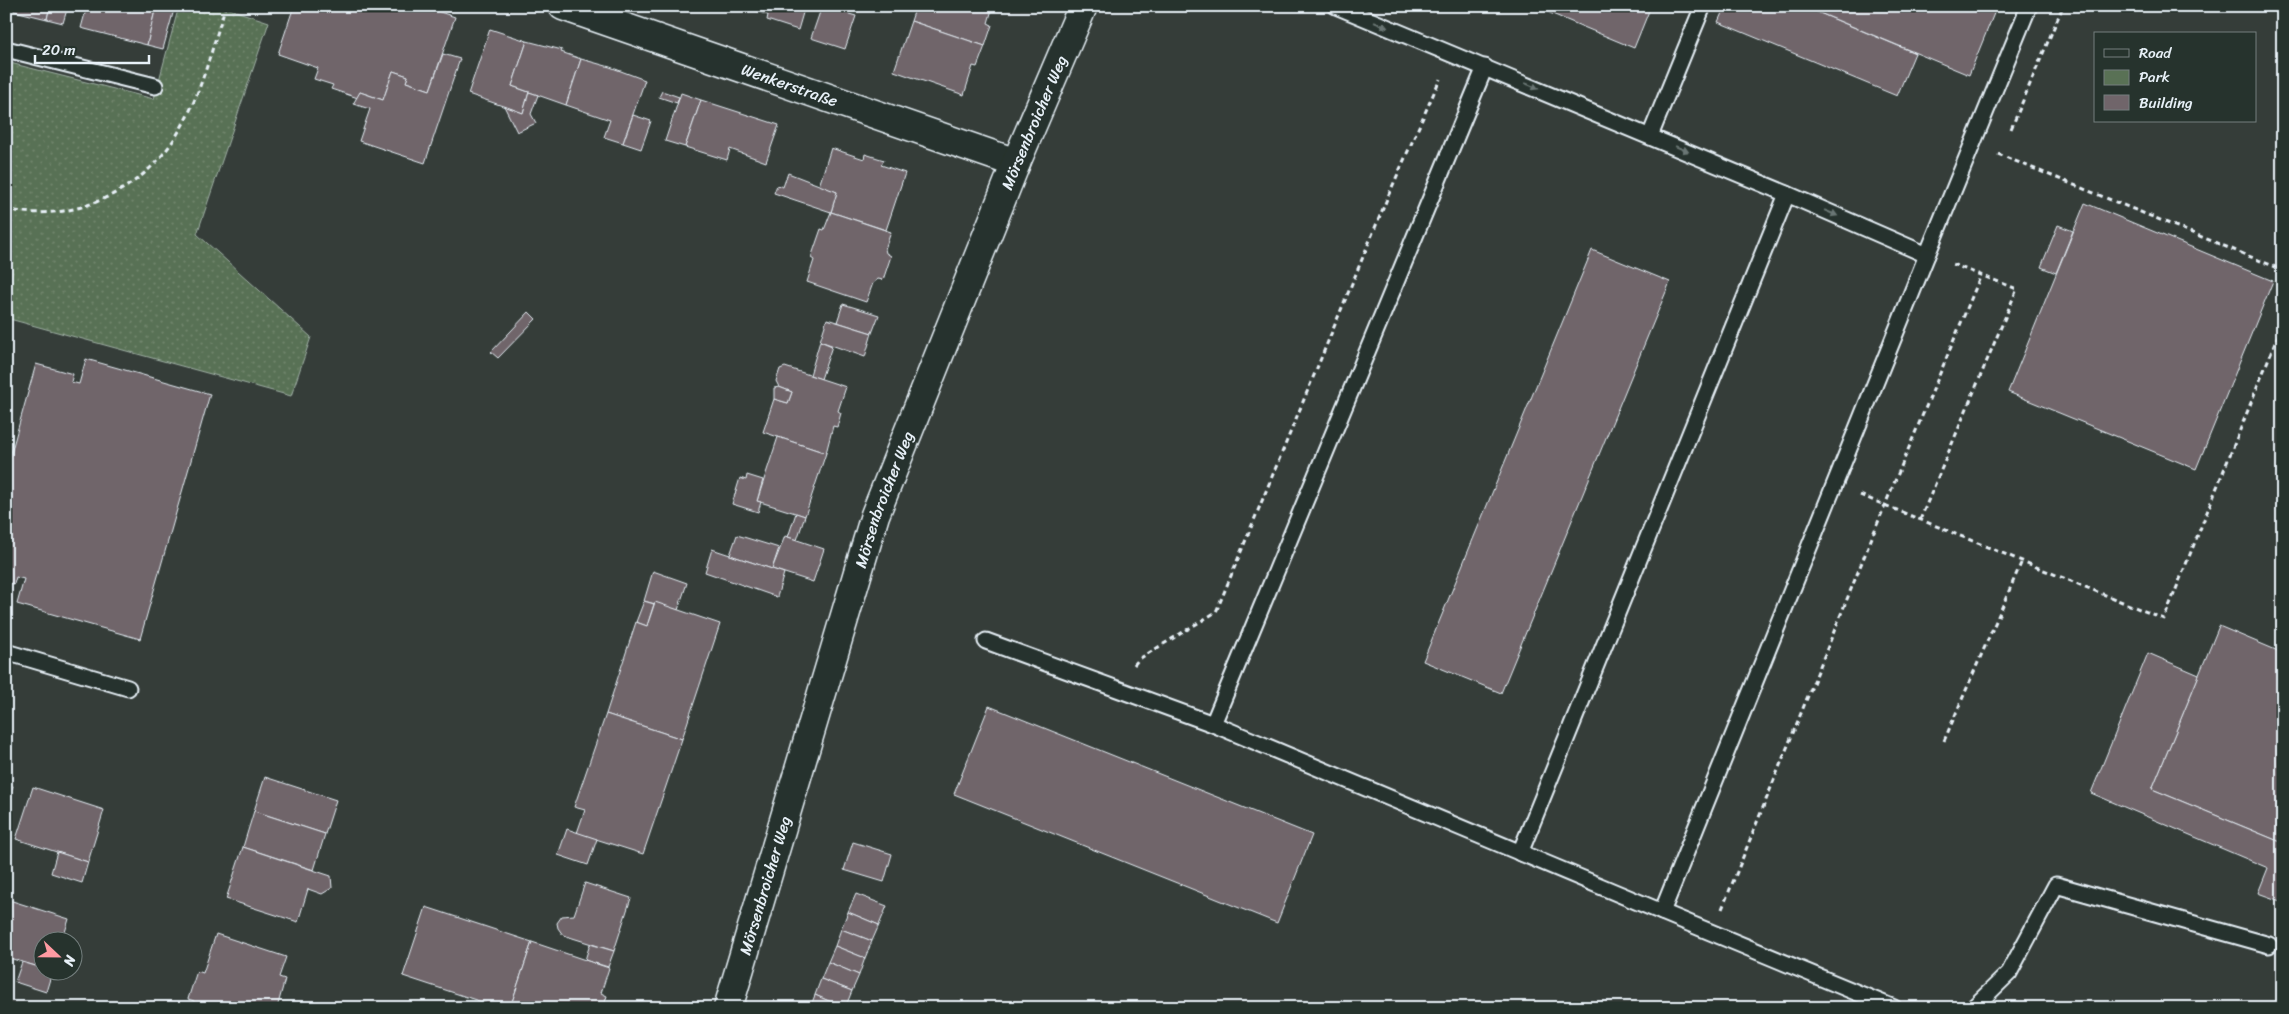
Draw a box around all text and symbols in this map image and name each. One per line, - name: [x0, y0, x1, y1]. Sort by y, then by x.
- one-way arrow: [1374, 21, 1389, 29]
- scale bar: [35, 32, 149, 64]
- legend: [2094, 32, 2256, 122]
- text: 20 m: [42, 37, 76, 63]
- text: Road: [2139, 40, 2172, 66]
- street label: Mörsenbroicher Weg: [993, 50, 1075, 194]
- street label: Wenkerstraße: [737, 55, 842, 115]
- text: Park: [2139, 64, 2170, 90]
- one-way arrow: [1525, 83, 1539, 91]
- text: Building: [2139, 90, 2193, 116]
- one-way arrow: [1675, 146, 1689, 154]
- one-way arrow: [1824, 209, 1838, 217]
- street label: Mörsenbroicher Weg: [846, 427, 922, 571]
- street label: Mörsenbroicher Weg: [731, 812, 800, 959]
- north arrow: [32, 932, 82, 982]
- text: N: [56, 951, 83, 970]

